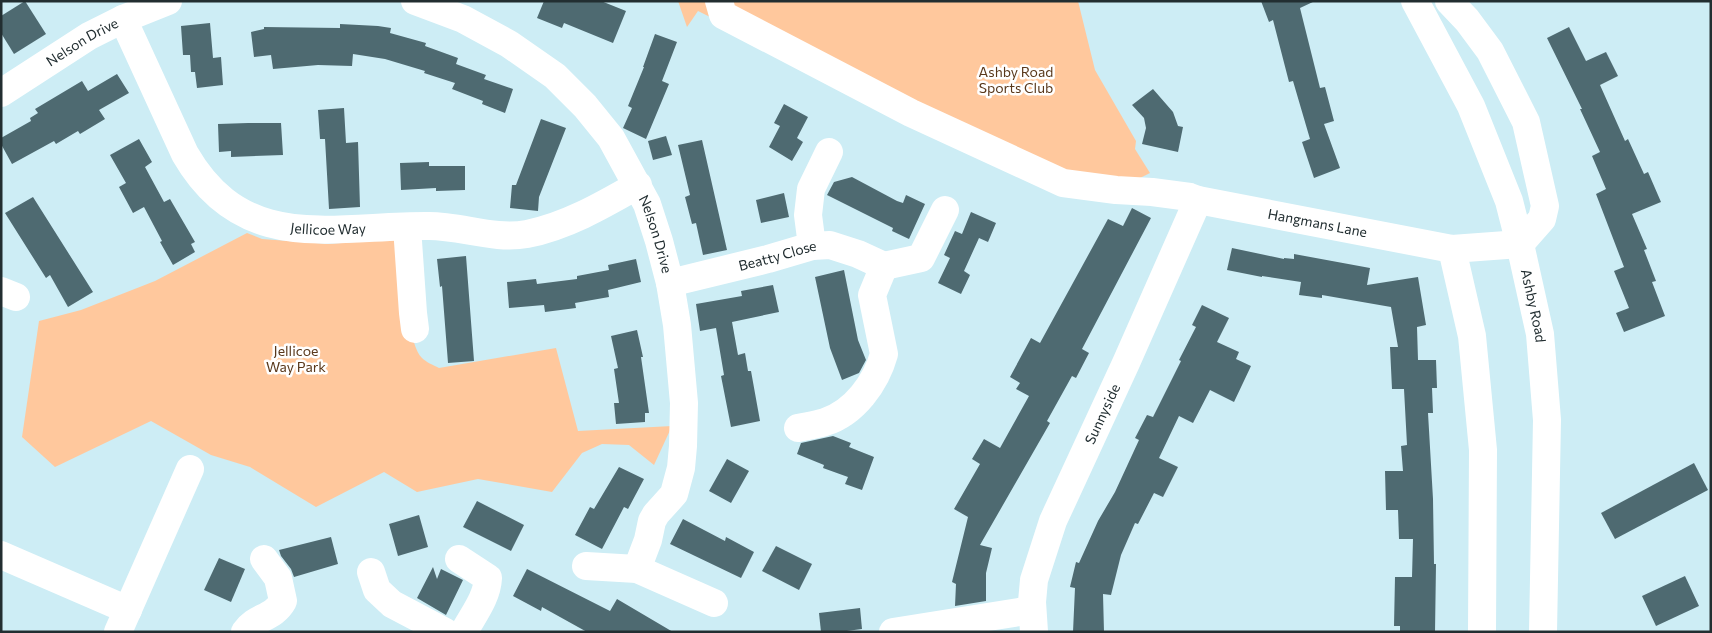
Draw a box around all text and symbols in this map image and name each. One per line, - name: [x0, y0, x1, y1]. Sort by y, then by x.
- street label: Nelson Drive: [43, 14, 121, 69]
- park label: Ashby Road Sports Club: [979, 63, 1053, 96]
- street label: Nelson Drive: [636, 192, 676, 275]
- street label: Hangmans Lane: [1266, 205, 1369, 240]
- street label: Jellicoe Way: [289, 219, 366, 238]
- street label: Beatty Close: [737, 237, 817, 274]
- street label: Ashby Road: [1518, 267, 1550, 343]
- park label: Jellicoe Way Park: [266, 342, 326, 375]
- street label: Sunnyside: [1081, 381, 1123, 447]

